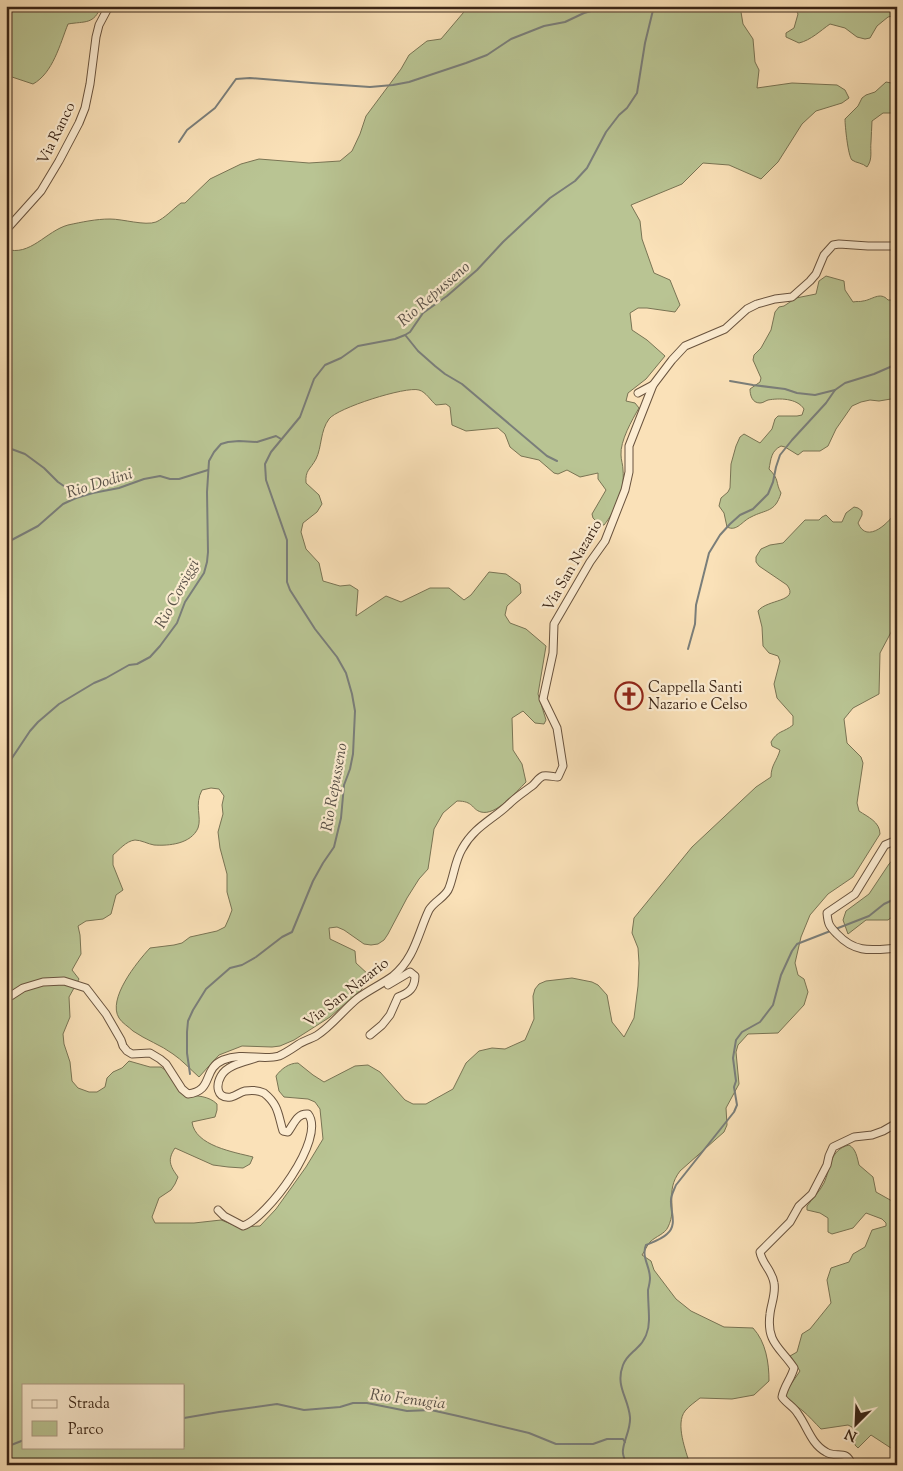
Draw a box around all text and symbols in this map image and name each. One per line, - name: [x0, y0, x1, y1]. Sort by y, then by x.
- street label: Via Ranco: [33, 99, 81, 168]
- water label: Rio Repusseno: [393, 257, 476, 333]
- water label: Rio Dodini: [64, 463, 136, 505]
- street label: Via San Nazario: [539, 516, 608, 615]
- water label: Rio Corsiggi: [150, 555, 206, 633]
- place label: Cappella Santi Nazario e Celso: [648, 678, 747, 716]
- church icon: Cappella Santi Nazario e Celso: [614, 681, 644, 711]
- water label: Rio Repusseno: [316, 741, 355, 833]
- street label: Via San Nazario: [300, 953, 394, 1033]
- legend: [22, 1384, 185, 1448]
- water label: Rio Fenugia: [369, 1384, 447, 1417]
- text: Strada: [68, 1394, 110, 1415]
- north arrow: [830, 1398, 880, 1448]
- text: Parco: [68, 1420, 104, 1441]
- text: N: [842, 1423, 861, 1445]

